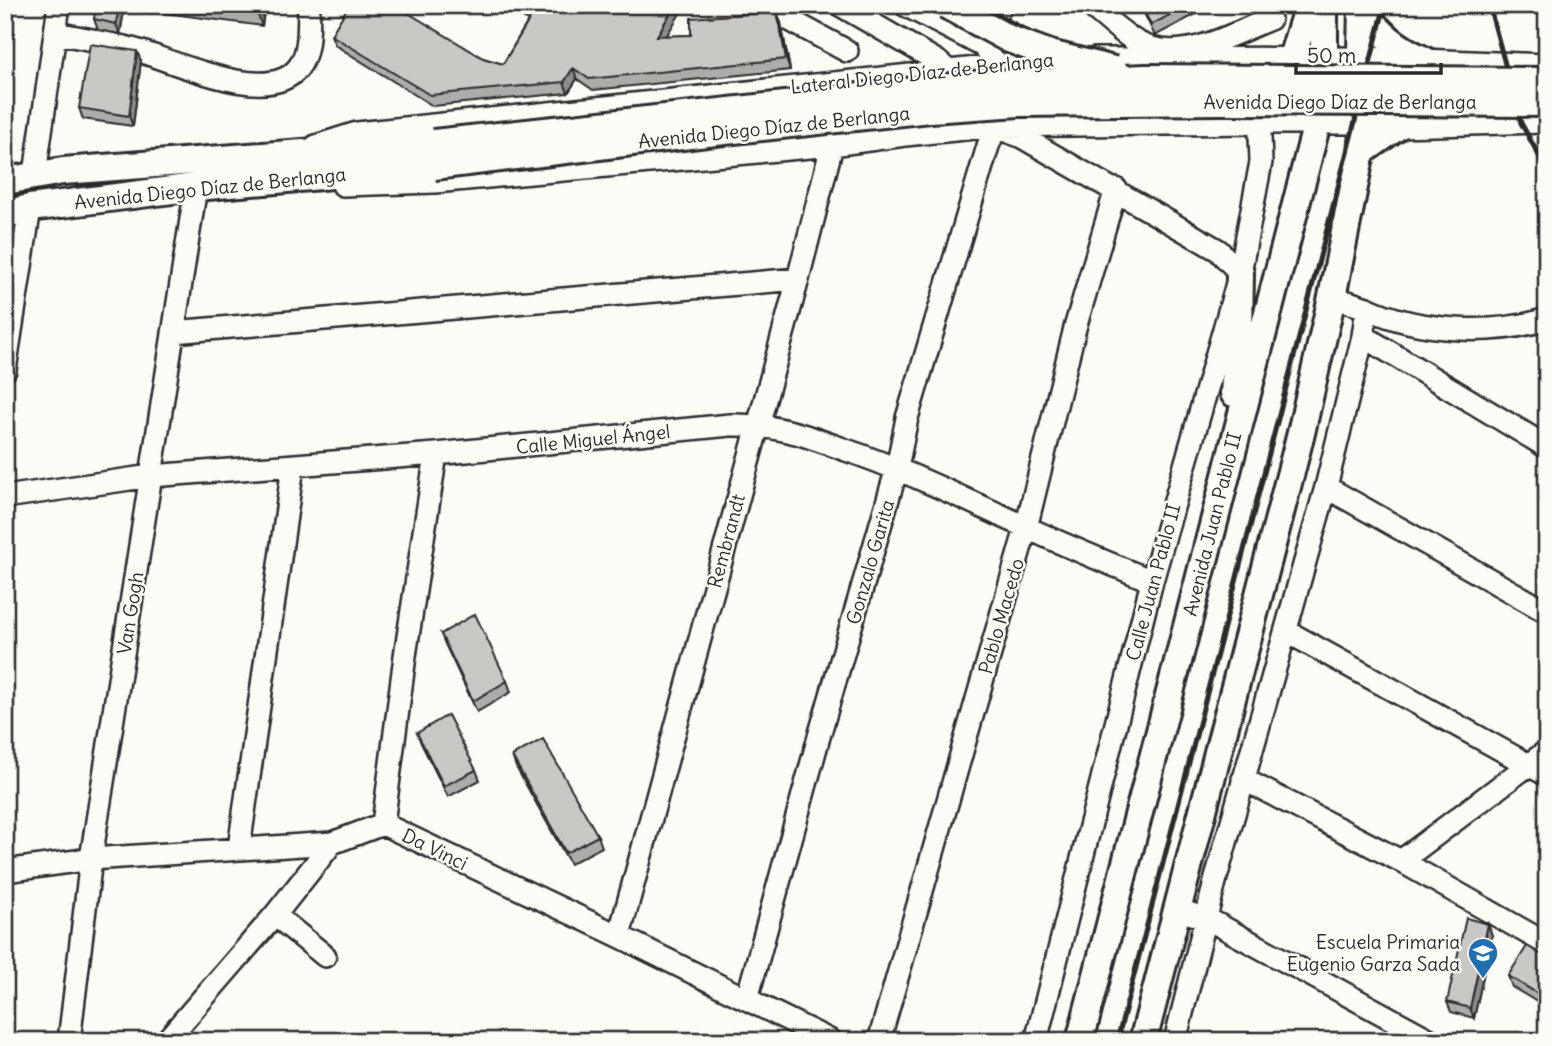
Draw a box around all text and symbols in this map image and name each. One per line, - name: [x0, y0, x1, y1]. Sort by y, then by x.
- scale bar: [1296, 32, 1442, 76]
- text: 50 m: [1307, 42, 1356, 69]
- street label: Lateral Diego Díaz de Berlanga: [789, 47, 1055, 99]
- street label: Avenida Diego Díaz de Berlanga: [1203, 90, 1477, 114]
- street label: Avenida Diego Díaz de Berlanga: [637, 101, 911, 153]
- street label: Avenida Diego Díaz de Berlanga: [73, 162, 347, 214]
- street label: Calle Miguel Ángel: [515, 419, 671, 459]
- street label: Avenida Juan Pablo II: [1178, 430, 1246, 618]
- street label: Rembrandt: [702, 492, 750, 590]
- street label: Gonzalo Garita: [841, 497, 899, 627]
- street label: Calle Juan Pablo II: [1120, 501, 1186, 663]
- street label: Pablo Macedo: [973, 555, 1029, 677]
- street label: Van Gogh: [112, 570, 148, 656]
- street label: Da Vinci: [398, 823, 472, 875]
- place label: Escuela Primaria Eugenio Garza Sada: [1287, 930, 1460, 976]
- school or university icon: Escuela Primaria Eugenio Garza Sada: [1466, 936, 1500, 980]

